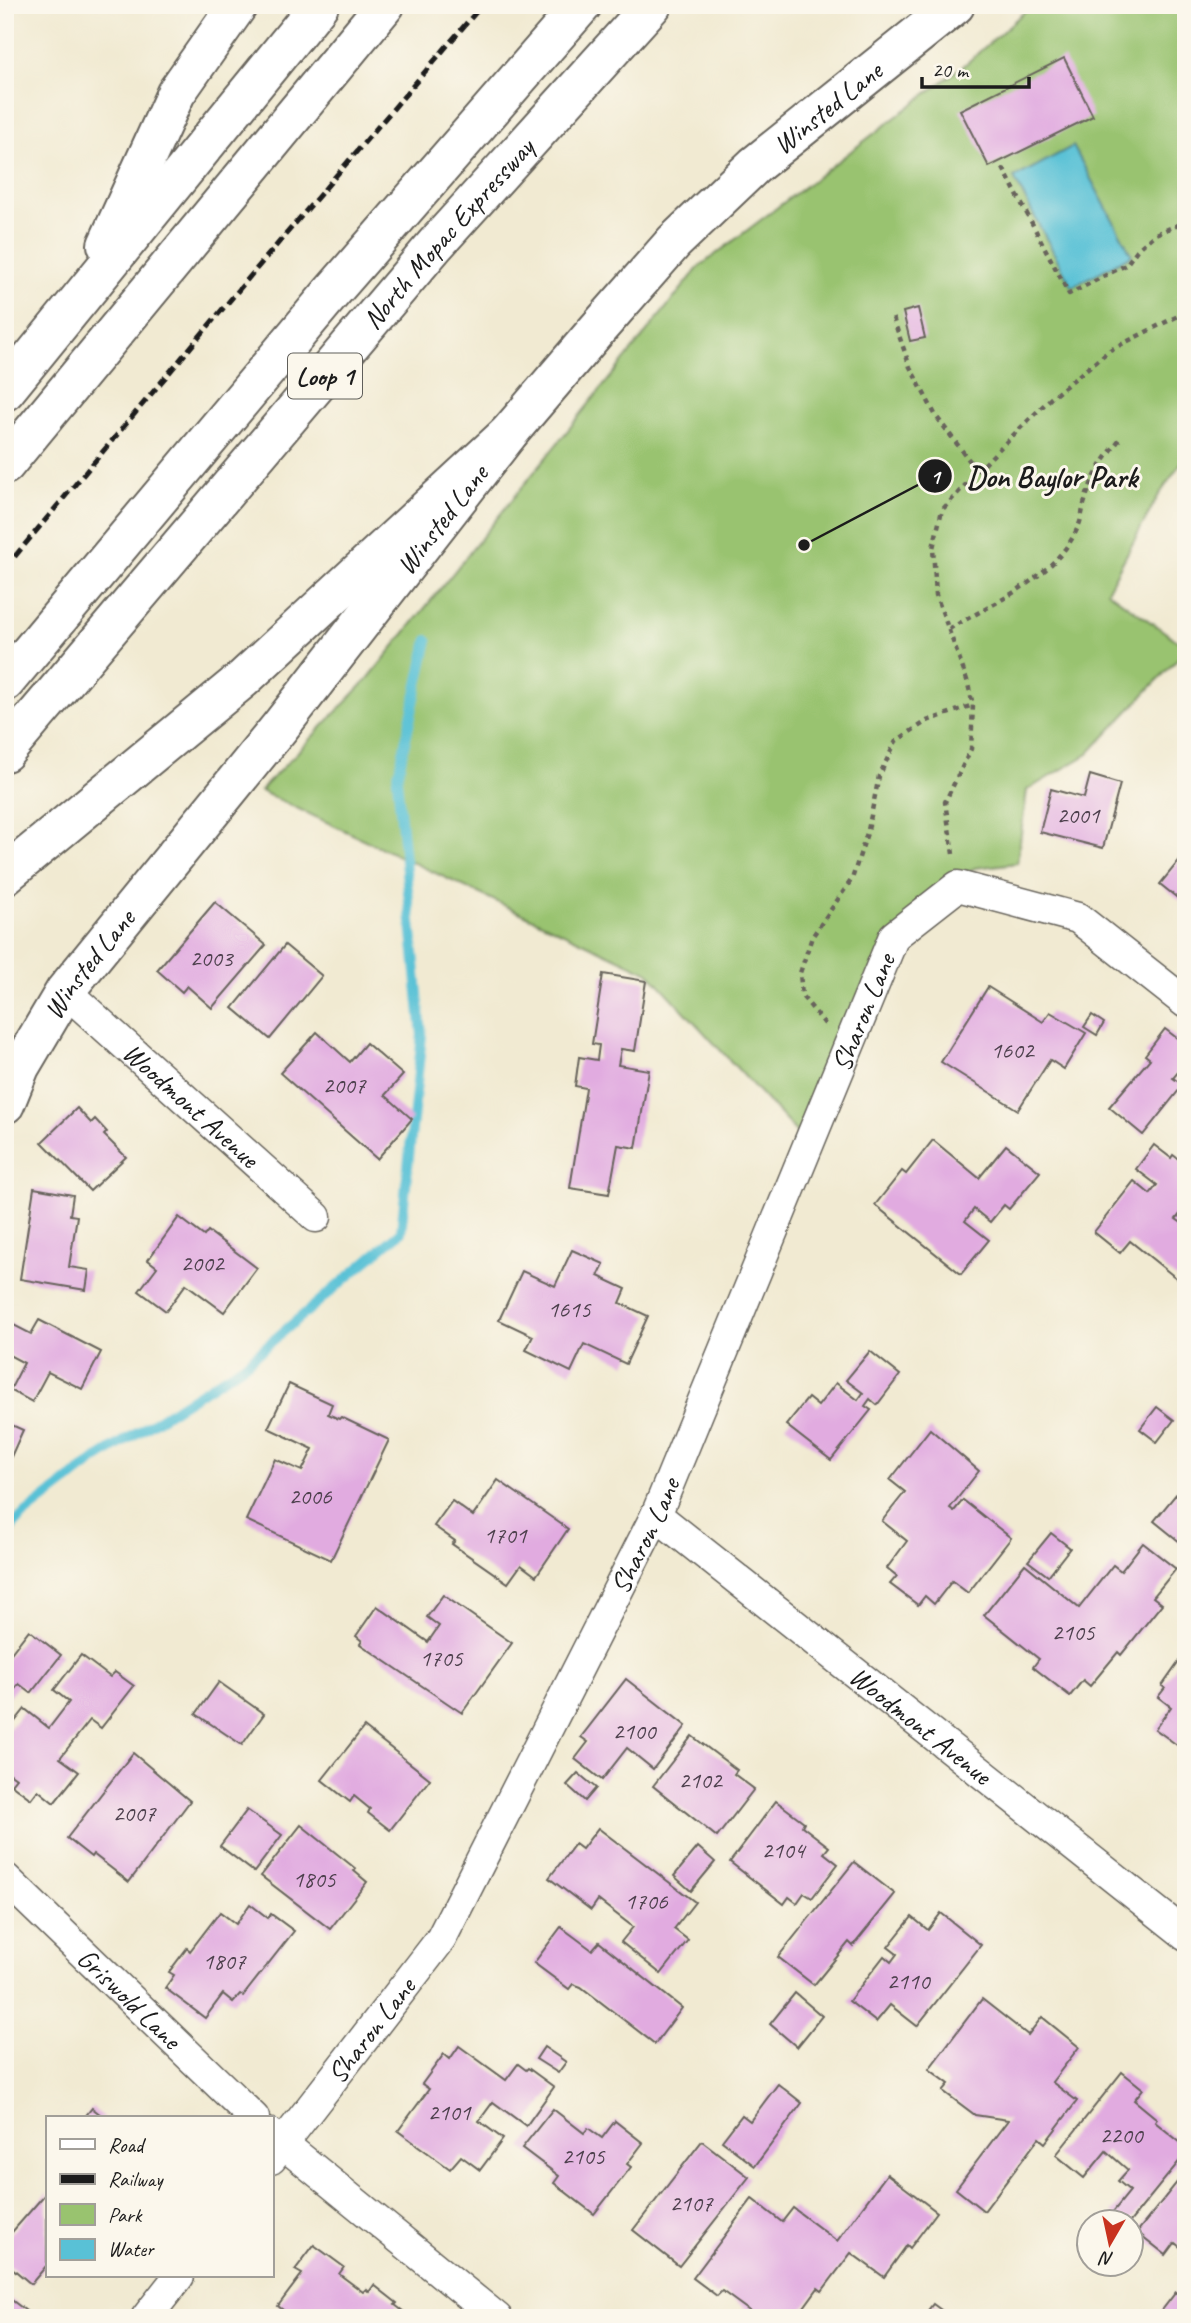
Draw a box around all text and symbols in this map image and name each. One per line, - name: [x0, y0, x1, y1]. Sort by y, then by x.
- scale bar: [922, 46, 1028, 90]
- street label: Winsted Lane: [766, 52, 890, 161]
- text: 20 m: [932, 57, 970, 83]
- street label: North Mopac Expressway: [354, 129, 543, 336]
- road number: Loop 1: [288, 354, 362, 398]
- callout: Don Baylor Park: [917, 451, 1151, 502]
- street label: Winsted Lane: [388, 456, 496, 581]
- text: Don Baylor Park: [967, 458, 1140, 497]
- text: 1: [930, 464, 942, 490]
- house number: 2001: [1056, 800, 1101, 830]
- street label: Winsted Lane: [35, 900, 143, 1025]
- house number: 2003: [189, 943, 235, 973]
- street label: Sharon Lane: [823, 947, 903, 1076]
- street label: Woodmont Avenue: [116, 1034, 268, 1176]
- house number: 1602: [990, 1035, 1036, 1065]
- house number: 2007: [322, 1070, 367, 1100]
- house number: 2002: [180, 1248, 226, 1278]
- house number: 1615: [547, 1294, 592, 1324]
- street label: Sharon Lane: [602, 1471, 688, 1599]
- house number: 2006: [288, 1481, 333, 1511]
- house number: 1701: [483, 1520, 528, 1550]
- house number: 2105: [1051, 1617, 1096, 1647]
- house number: 1705: [419, 1643, 464, 1673]
- street label: Woodmont Avenue: [843, 1658, 1000, 1793]
- house number: 2100: [612, 1716, 658, 1746]
- house number: 2102: [678, 1765, 724, 1795]
- house number: 2007: [112, 1798, 157, 1828]
- house number: 2104: [761, 1835, 807, 1865]
- house number: 1805: [292, 1864, 337, 1894]
- house number: 1706: [624, 1886, 669, 1916]
- street label: Griswold Lane: [70, 1940, 190, 2057]
- house number: 1807: [202, 1946, 247, 1976]
- house number: 2110: [886, 1966, 932, 1996]
- street label: Sharon Lane: [319, 1969, 424, 2090]
- house number: 2101: [427, 2097, 472, 2127]
- legend: [46, 2116, 273, 2278]
- house number: 2200: [1099, 2120, 1145, 2150]
- text: Road: [108, 2132, 147, 2158]
- house number: 2105: [561, 2141, 606, 2171]
- text: Railway: [108, 2166, 164, 2192]
- house number: 2107: [669, 2188, 714, 2218]
- text: Park: [108, 2202, 143, 2228]
- north arrow: [1076, 2208, 1146, 2278]
- text: Water: [108, 2236, 155, 2262]
- text: N: [1097, 2246, 1115, 2272]

